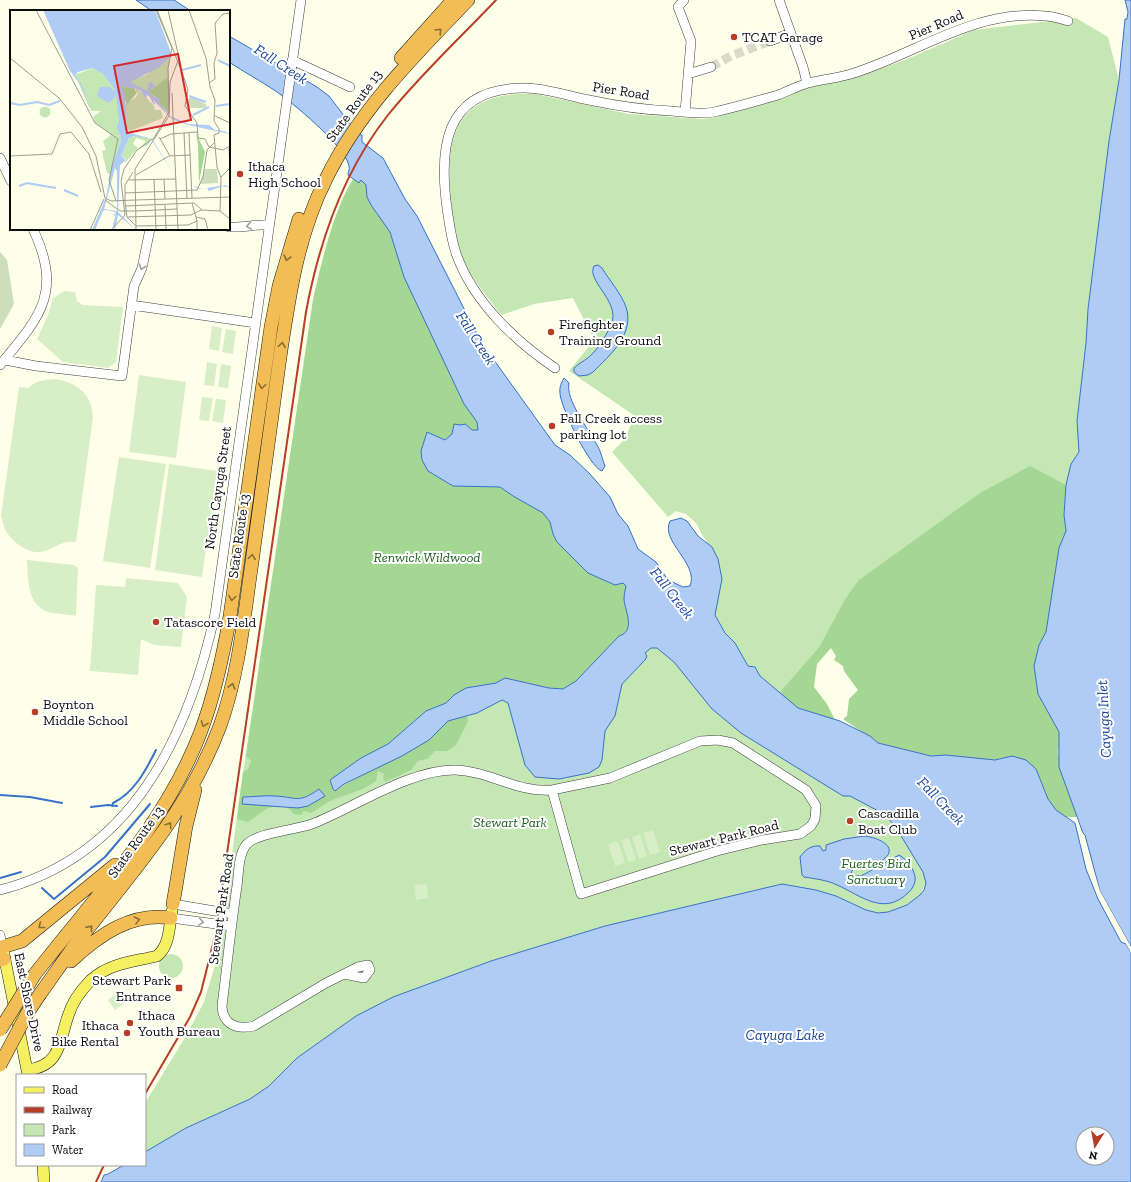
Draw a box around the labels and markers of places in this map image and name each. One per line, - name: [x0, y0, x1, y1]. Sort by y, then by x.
- place label: TCAT Garage: [742, 29, 823, 46]
- marker: TCAT Garage: [729, 32, 739, 42]
- place label: Ithaca High School: [248, 158, 321, 191]
- marker: Ithaca High School: [235, 169, 245, 179]
- place label: Firefighter Training Ground: [559, 316, 661, 349]
- marker: Firefighter Training Ground: [546, 327, 556, 337]
- place label: Fall Creek access parking lot: [560, 410, 662, 443]
- marker: Fall Creek access parking lot: [547, 421, 557, 431]
- place label: Tatascore Field: [164, 614, 256, 631]
- marker: Tatascore Field: [151, 617, 161, 627]
- place label: Boynton Middle School: [43, 696, 128, 729]
- marker: Boynton Middle School: [30, 707, 40, 717]
- place label: Cascadilla Boat Club: [858, 805, 919, 838]
- marker: Cascadilla Boat Club: [845, 816, 855, 826]
- place label: Stewart Park Entrance: [92, 972, 172, 1005]
- marker: Stewart Park Entrance: [174, 983, 184, 993]
- place label: Ithaca Youth Bureau: [137, 1007, 220, 1040]
- place label: Ithaca Bike Rental: [51, 1017, 119, 1050]
- marker: Ithaca Youth Bureau: [125, 1018, 135, 1028]
- marker: Ithaca Bike Rental: [122, 1028, 132, 1038]

